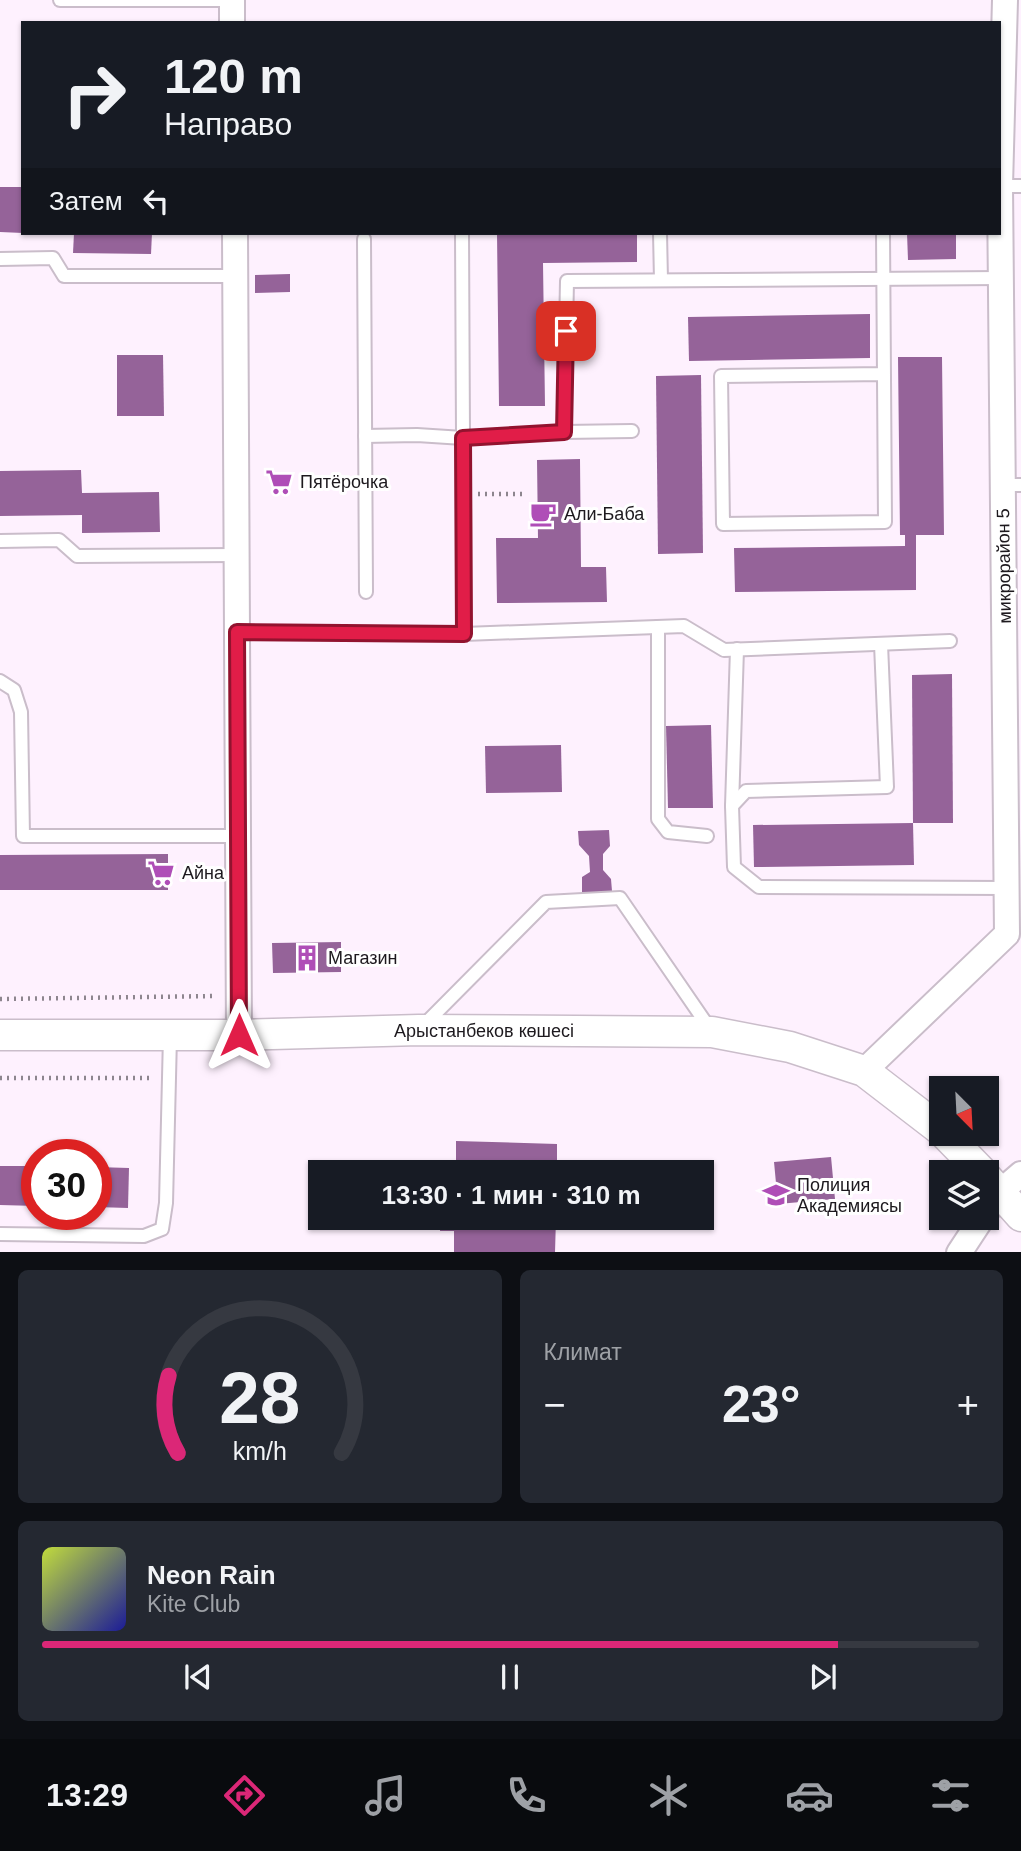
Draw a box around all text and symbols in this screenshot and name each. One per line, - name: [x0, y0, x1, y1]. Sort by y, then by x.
- icon: right: [49, 49, 140, 140]
- text: 120 m: [164, 49, 303, 103]
- text: Направо: [164, 106, 292, 142]
- icon: left: [137, 182, 175, 220]
- text: Затем: [49, 186, 123, 216]
- pin: [536, 301, 596, 361]
- icon: arrive: [547, 312, 585, 350]
- supermarket icon: Пятёрочка: [264, 467, 294, 497]
- place label: Пятёрочка: [300, 472, 389, 492]
- cafe icon: Али-Баба: [528, 499, 558, 529]
- place label: Али-Баба: [564, 504, 645, 524]
- street label: микрорайон 5: [993, 508, 1015, 624]
- supermarket icon: Айна: [146, 858, 176, 888]
- place label: Айна: [182, 863, 225, 883]
- building icon: Магазин: [292, 943, 322, 973]
- place label: Магазин: [328, 948, 397, 968]
- position arrow: [202, 998, 276, 1072]
- street label: Арыстанбеков көшесі: [394, 1021, 574, 1041]
- north arrow: [929, 1076, 999, 1146]
- map controls: [929, 1076, 999, 1230]
- speed limit sign: 30: [21, 1139, 112, 1230]
- button: layers: [929, 1160, 999, 1230]
- place label: Полиция Академиясы: [797, 1175, 902, 1216]
- text: 13:30 · 1 мин · 310 m: [381, 1180, 641, 1210]
- school or university icon: Полиция Академиясы: [761, 1180, 791, 1210]
- text: Климат: [544, 1339, 622, 1365]
- text: 28: [219, 1357, 300, 1438]
- text: 23°: [722, 1375, 801, 1433]
- text: −: [544, 1384, 566, 1426]
- text: +: [957, 1384, 979, 1426]
- text: km/h: [233, 1436, 287, 1464]
- text: Neon Rain: [147, 1560, 276, 1590]
- text: Kite Club: [147, 1591, 240, 1617]
- icon: previous: [179, 1658, 217, 1696]
- icon: pause: [491, 1658, 529, 1696]
- icon: next: [804, 1658, 842, 1696]
- icon: directions: [220, 1771, 269, 1820]
- icon: music: [361, 1771, 410, 1820]
- icon: phone: [502, 1771, 551, 1820]
- icon: climate: [644, 1771, 693, 1820]
- icon: car: [785, 1771, 834, 1820]
- icon: filters: [926, 1771, 975, 1820]
- text: 13:29: [46, 1777, 128, 1813]

